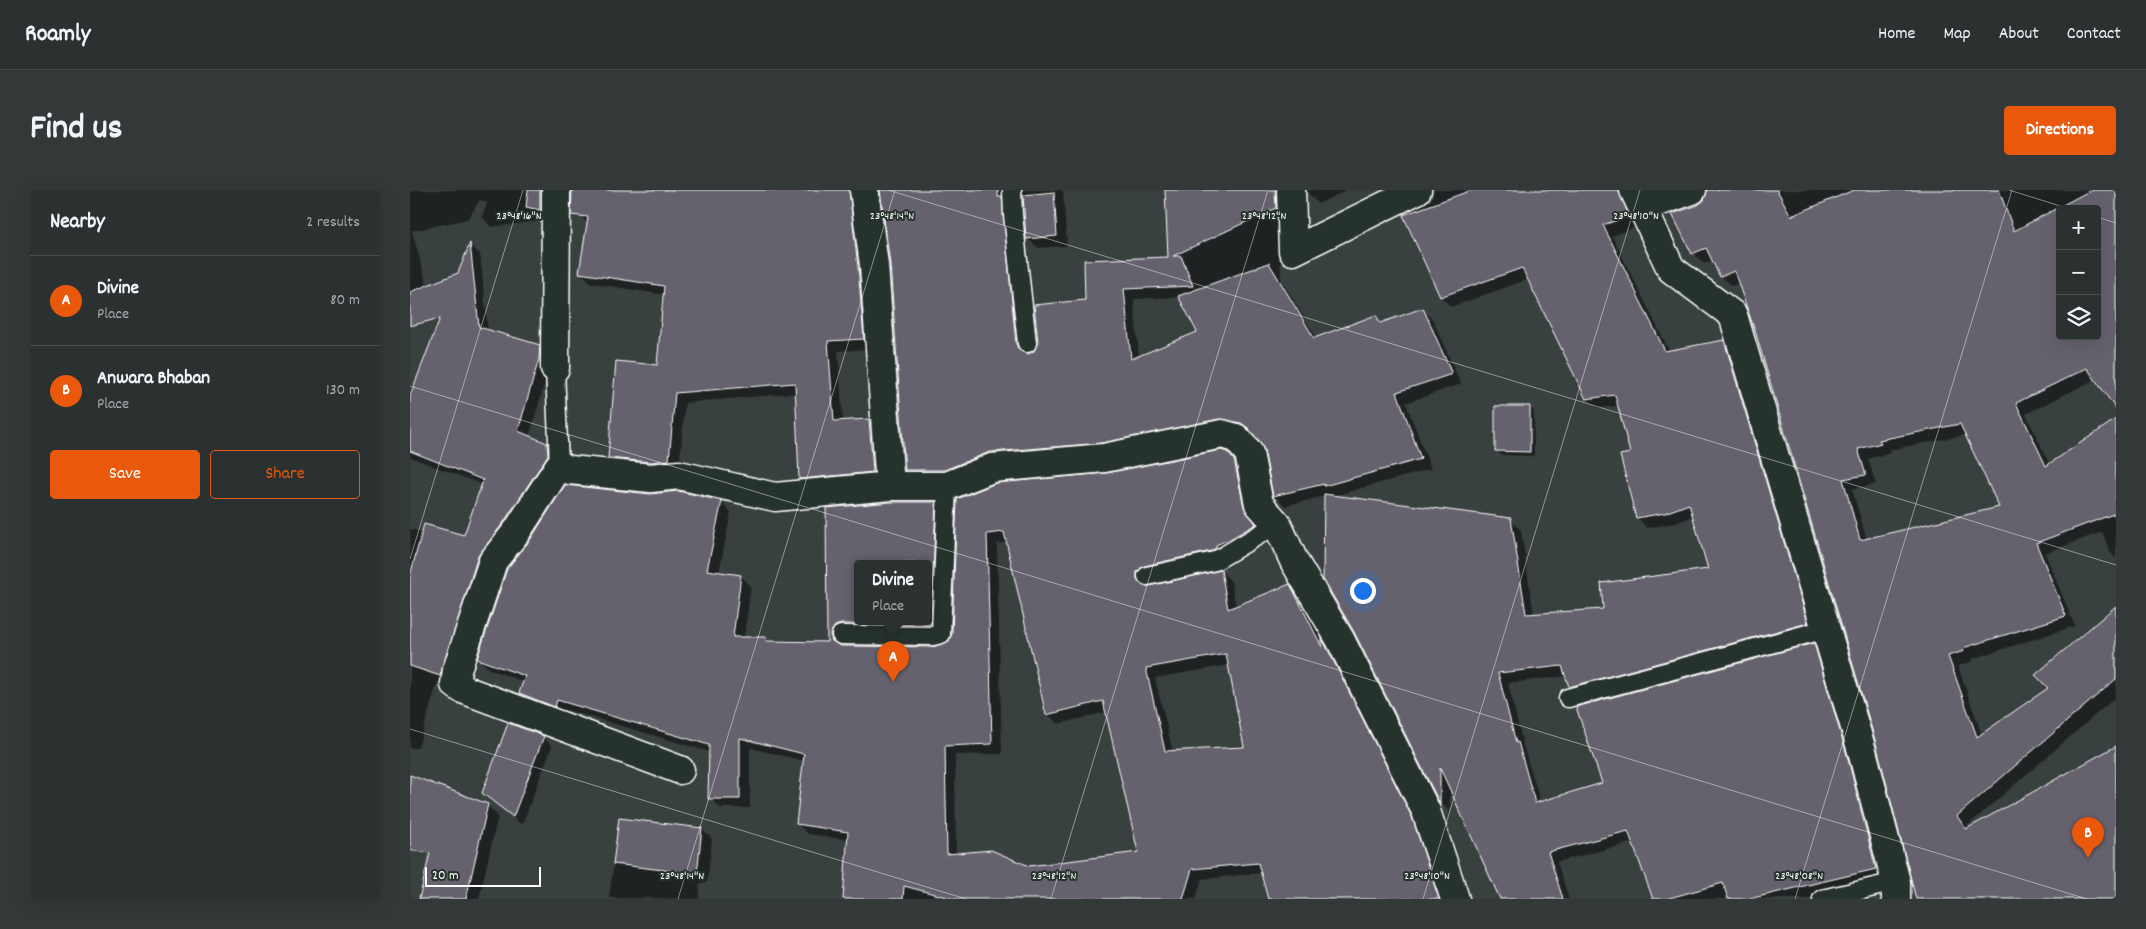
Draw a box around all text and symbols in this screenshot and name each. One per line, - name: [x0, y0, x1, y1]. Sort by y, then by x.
- text: Roamly: [25, 18, 91, 52]
- text: Home: [1878, 22, 1915, 47]
- text: Map: [1943, 22, 1971, 47]
- text: About: [1999, 22, 2039, 47]
- text: Contact: [2067, 22, 2121, 47]
- text: Find us: [30, 105, 122, 155]
- button: Directions: [2004, 106, 2116, 155]
- map controls: [2056, 205, 2101, 340]
- button: +: [2056, 205, 2101, 250]
- text: Nearby: [50, 208, 105, 238]
- text: 23°48'16"N: [496, 208, 542, 225]
- text: 23°48'14"N: [870, 208, 914, 225]
- text: 23°48'12"N: [1242, 208, 1286, 225]
- text: 23°48'10"N: [1613, 208, 1659, 225]
- text: 2 results: [306, 211, 360, 234]
- button: −: [2056, 250, 2101, 295]
- text: Divine: [97, 276, 139, 303]
- text: A: [62, 289, 70, 312]
- text: 80 m: [330, 289, 360, 312]
- button: layers: [2056, 295, 2101, 340]
- text: Place: [97, 303, 129, 326]
- text: Anwara Bhaban: [97, 366, 210, 393]
- text: B: [62, 379, 70, 402]
- text: 130 m: [326, 379, 360, 402]
- text: Place: [97, 393, 129, 416]
- button: Save: [50, 450, 200, 499]
- button: Share: [210, 450, 360, 499]
- popup: [854, 560, 932, 625]
- text: Divine: [872, 568, 914, 595]
- your location: [1350, 578, 1376, 604]
- text: Place: [872, 595, 904, 618]
- pin: A: [877, 641, 909, 682]
- pin: B: [2072, 817, 2104, 858]
- scale bar: [425, 864, 541, 887]
- text: 20 m: [432, 866, 459, 886]
- text: 23°48'14"N: [660, 868, 704, 885]
- text: 23°48'12"N: [1032, 868, 1076, 885]
- text: 23°48'10"N: [1404, 868, 1450, 885]
- text: 23°48'08"N: [1775, 868, 1823, 885]

